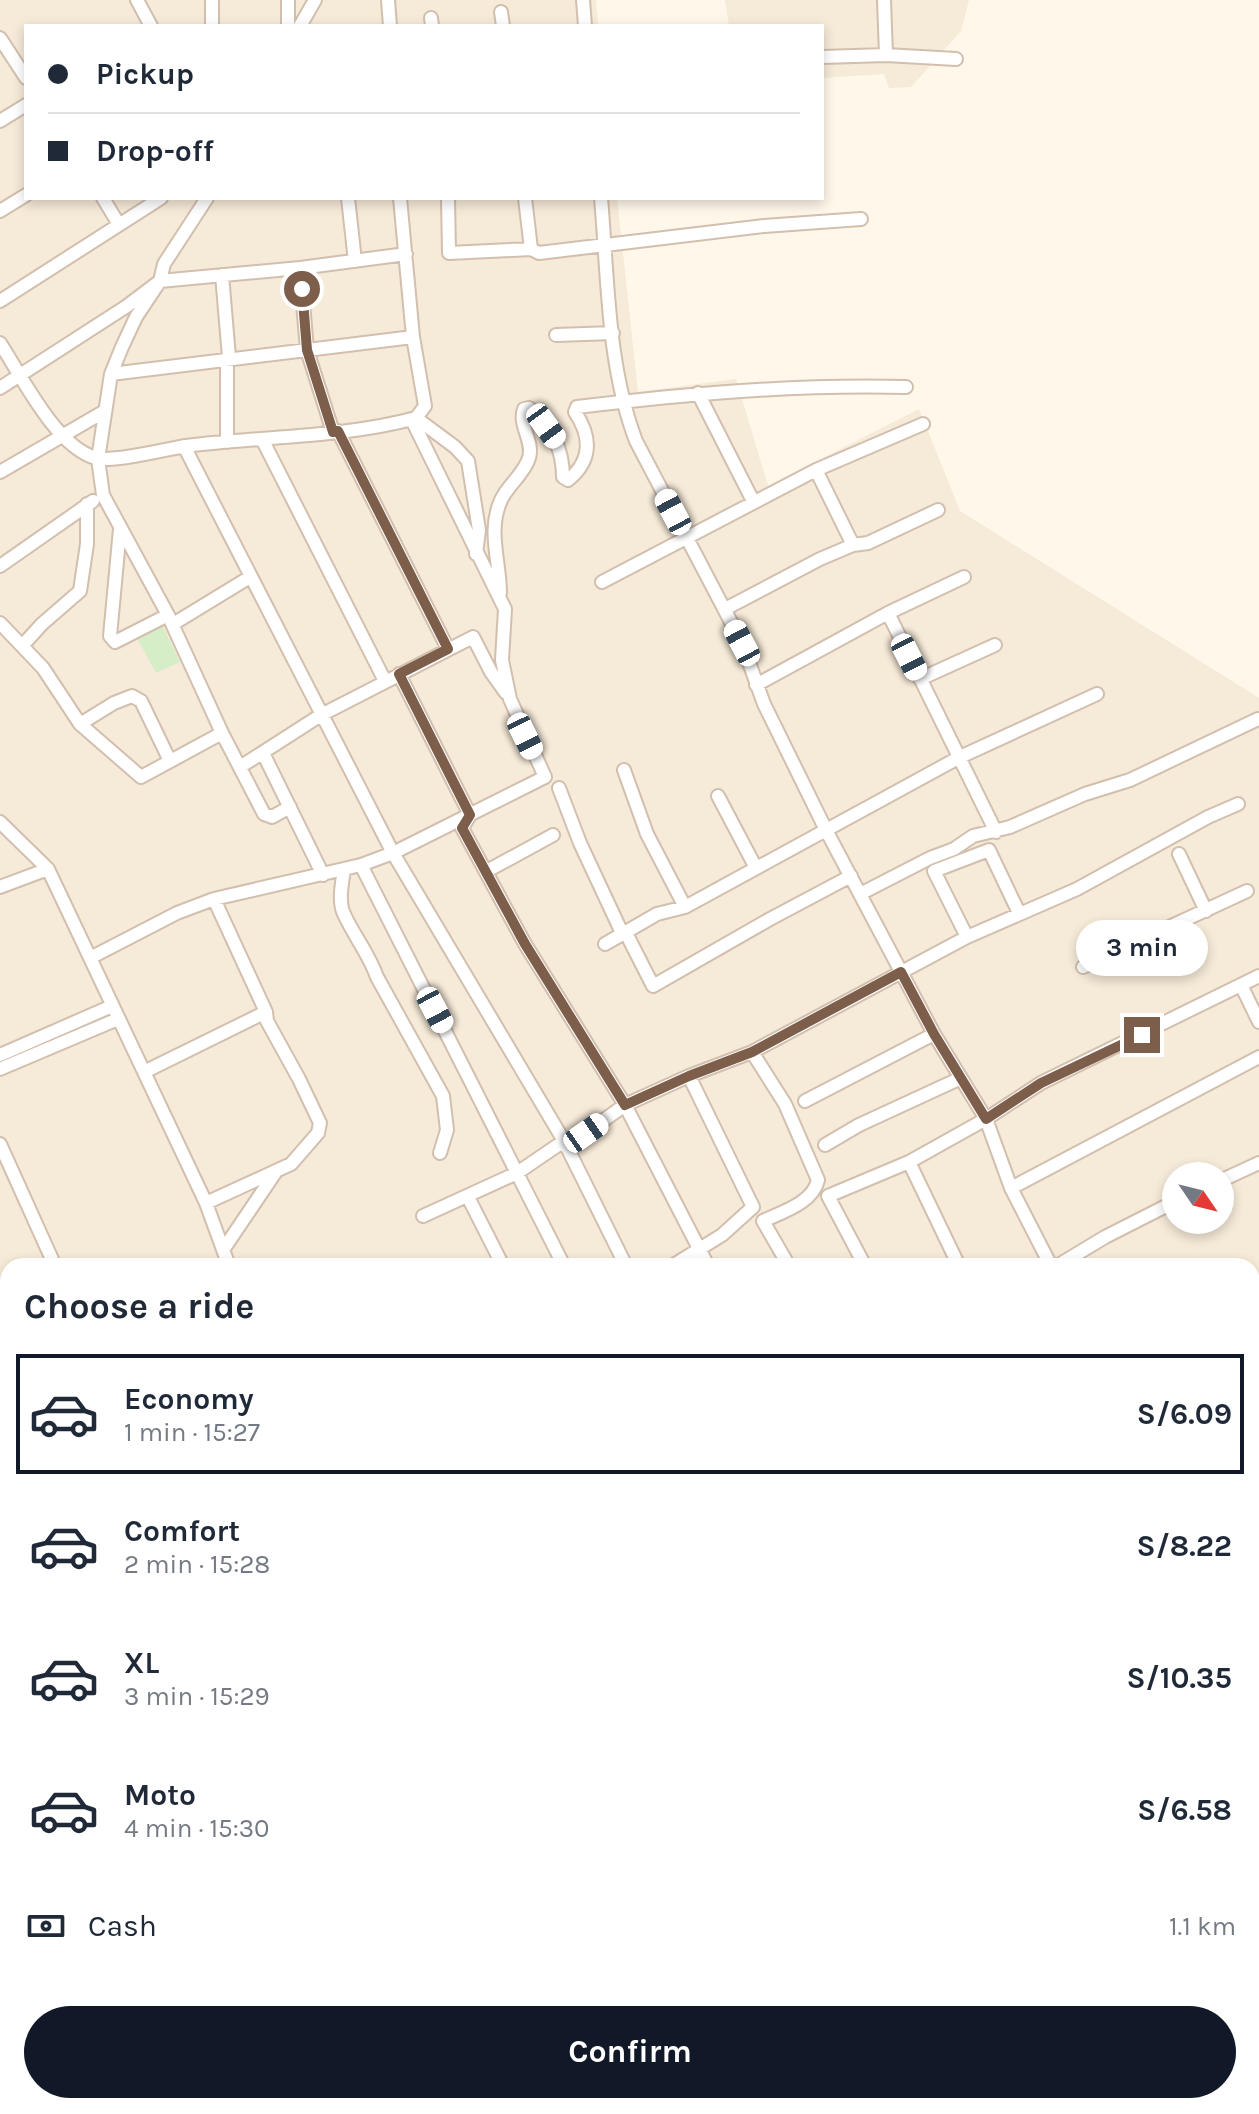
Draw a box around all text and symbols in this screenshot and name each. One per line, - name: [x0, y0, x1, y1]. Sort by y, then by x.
- text: Pickup: [96, 56, 194, 92]
- text: Drop-off: [96, 133, 214, 169]
- route start: [284, 271, 320, 307]
- car: [522, 400, 570, 452]
- car: [651, 485, 695, 539]
- car: [720, 616, 764, 670]
- car: [887, 630, 931, 684]
- car: [504, 709, 546, 763]
- callout: 3 min: [1076, 919, 1208, 975]
- text: 3 min: [1106, 932, 1178, 963]
- car: [413, 983, 457, 1037]
- route end: [1124, 1017, 1160, 1053]
- car: [559, 1109, 613, 1157]
- north arrow: [1162, 1162, 1234, 1234]
- map controls: [1162, 1162, 1234, 1234]
- text: Choose a ride: [24, 1285, 254, 1327]
- icon: car: [28, 1378, 100, 1450]
- text: Economy: [124, 1381, 254, 1417]
- text: S/6.09: [1137, 1396, 1232, 1432]
- text: 1 min · 15:27: [124, 1417, 260, 1448]
- icon: car: [28, 1510, 100, 1582]
- text: Comfort: [124, 1513, 240, 1549]
- text: S/8.22: [1137, 1528, 1232, 1564]
- text: 2 min · 15:28: [124, 1549, 270, 1580]
- icon: car: [28, 1642, 100, 1714]
- text: XL: [124, 1645, 159, 1681]
- text: S/10.35: [1126, 1660, 1232, 1696]
- text: 3 min · 15:29: [124, 1681, 270, 1712]
- icon: car: [28, 1774, 100, 1846]
- text: Moto: [124, 1777, 196, 1813]
- text: S/6.58: [1137, 1792, 1232, 1828]
- text: 4 min · 15:30: [124, 1813, 270, 1844]
- icon: cash: [24, 1904, 68, 1948]
- text: Cash: [88, 1908, 157, 1944]
- text: 1.1 km: [1169, 1911, 1236, 1942]
- button: Confirm: [24, 2006, 1236, 2098]

